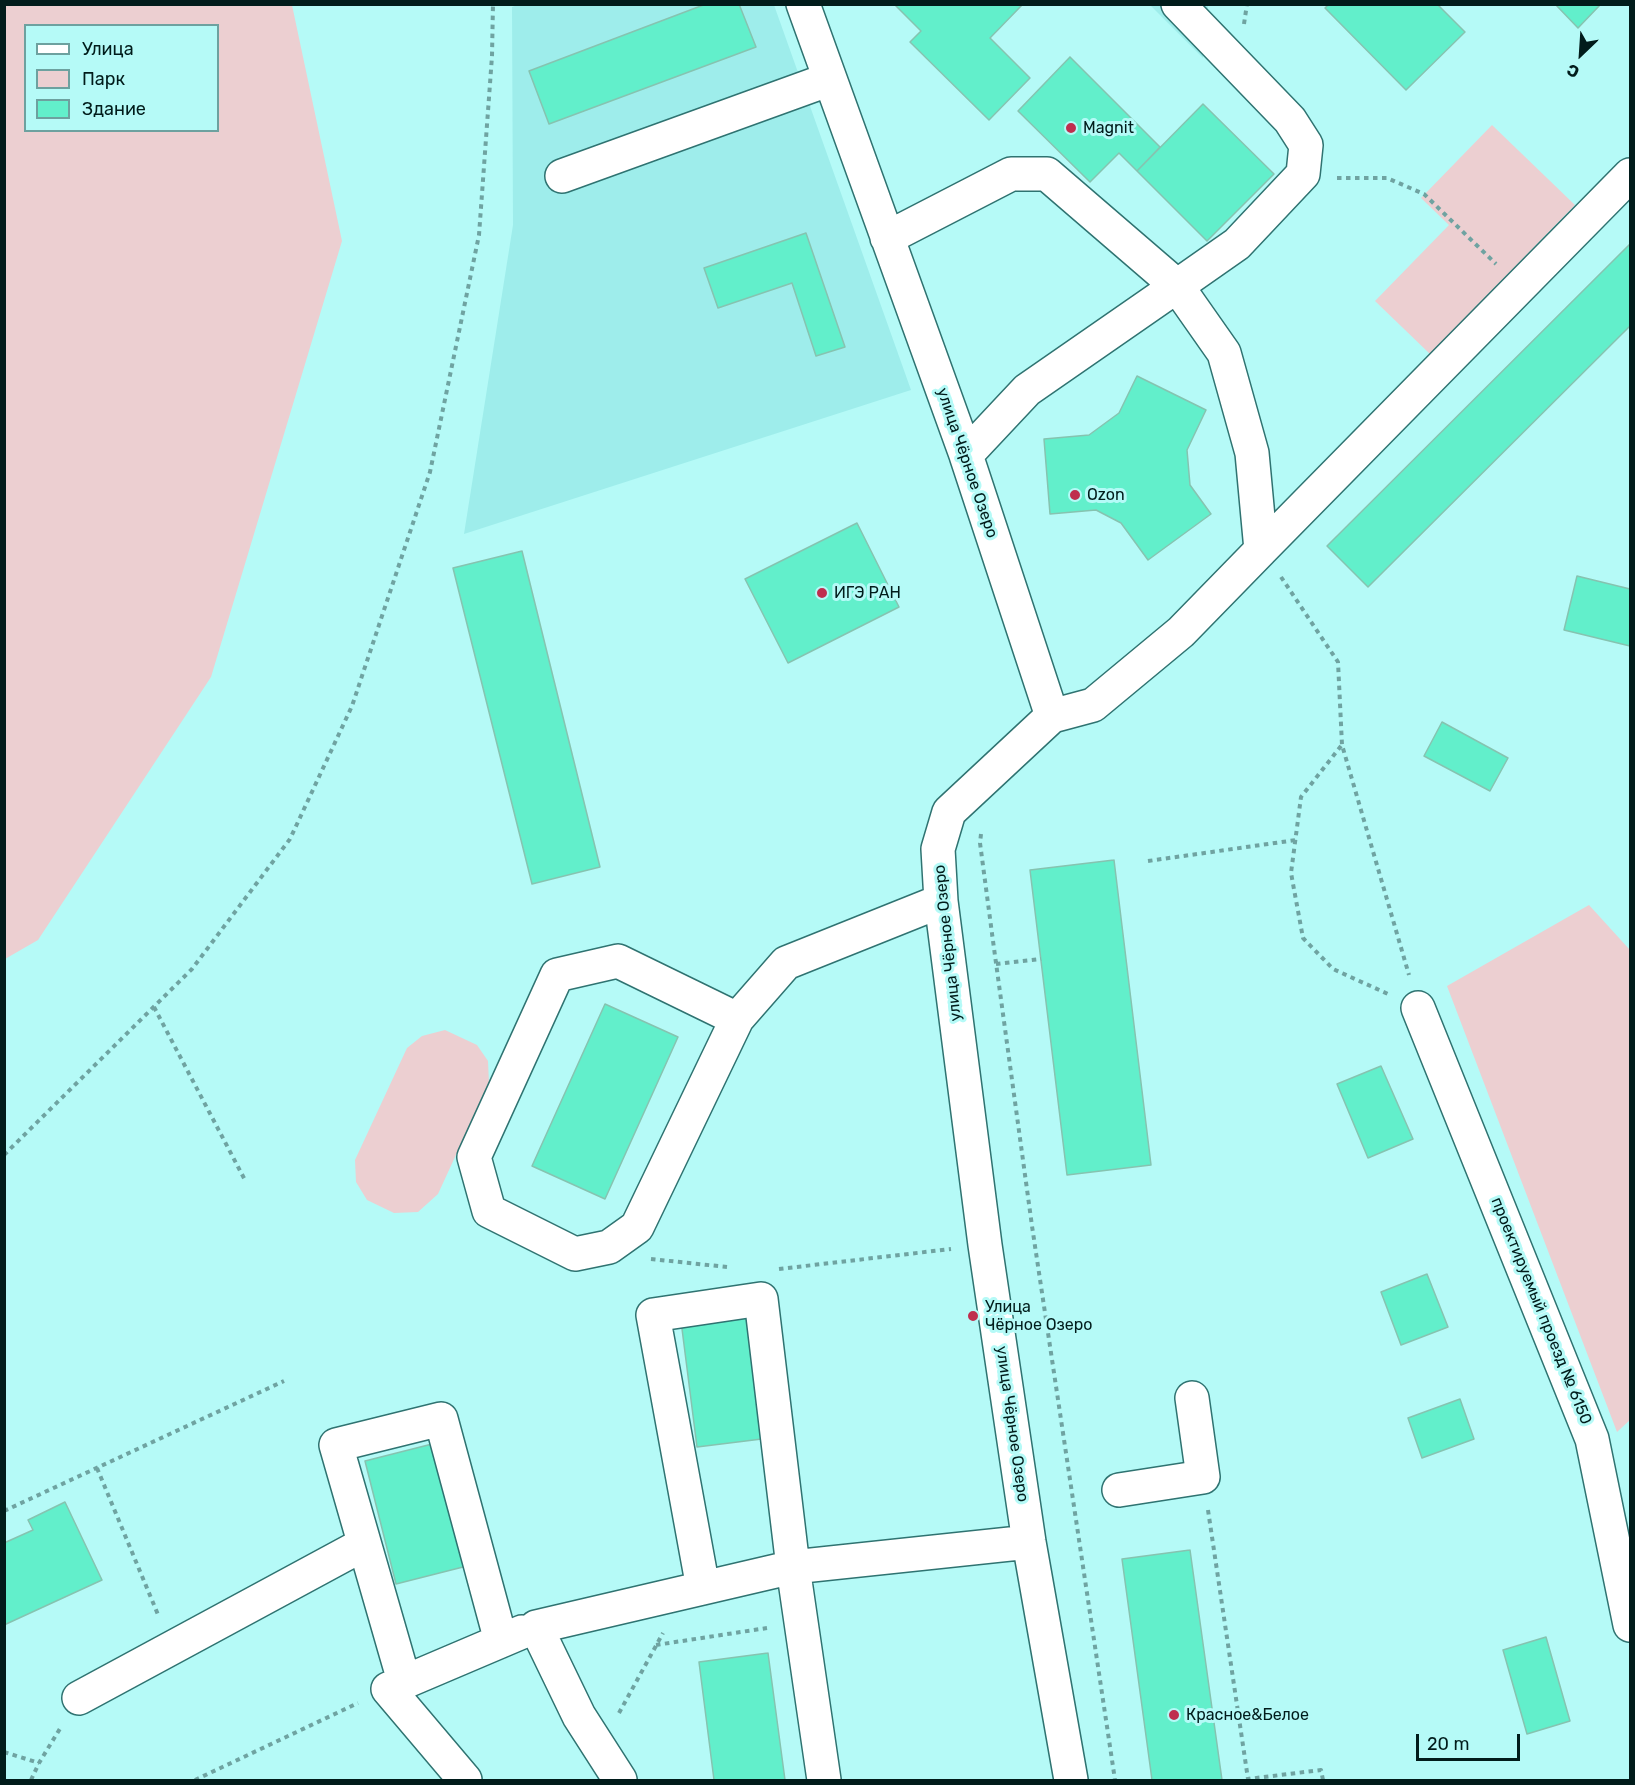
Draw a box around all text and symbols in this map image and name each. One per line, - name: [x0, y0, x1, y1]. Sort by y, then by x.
- legend: [24, 24, 219, 132]
- north arrow: [1551, 24, 1611, 84]
- text: Улица: [82, 38, 134, 60]
- text: С: [1564, 60, 1582, 82]
- text: Парк: [82, 68, 125, 90]
- text: Здание: [82, 98, 146, 120]
- place label: Magnit: [1083, 118, 1134, 138]
- marker: Magnit: [1064, 121, 1078, 135]
- street label: улица Чёрное Озеро: [932, 385, 1002, 541]
- place label: Ozon: [1087, 485, 1125, 505]
- marker: Ozon: [1068, 488, 1082, 502]
- place label: ИГЭ РАН: [834, 583, 901, 603]
- marker: ИГЭ РАН: [815, 586, 829, 600]
- street label: улица Чёрное Озеро: [930, 864, 966, 1022]
- street label: проектируемый проезд № 6150: [1487, 1195, 1595, 1427]
- place label: Улица Чёрное Озеро: [985, 1297, 1092, 1335]
- marker: Улица Чёрное Озеро: [966, 1309, 980, 1323]
- street label: улица Чёрное Озеро: [992, 1345, 1032, 1503]
- place label: Красное&Белое: [1186, 1705, 1309, 1725]
- marker: Красное&Белое: [1167, 1708, 1181, 1722]
- scale bar: [1419, 1722, 1522, 1760]
- text: 20 m: [1427, 1733, 1469, 1755]

